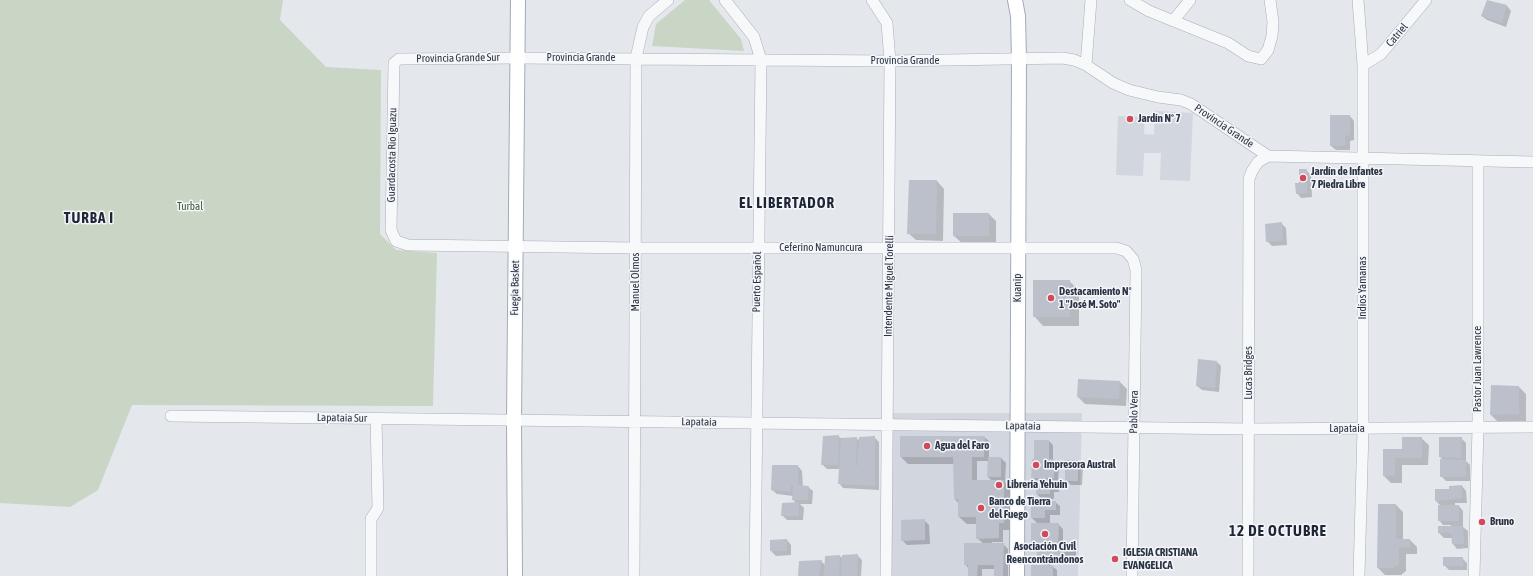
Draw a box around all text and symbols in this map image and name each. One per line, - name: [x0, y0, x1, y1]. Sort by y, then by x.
- street label: Catriel: [1383, 20, 1411, 50]
- street label: Provincia Grande Sur: [416, 51, 500, 65]
- street label: Provincia Grande: [547, 51, 615, 65]
- street label: Provincia Grande: [871, 54, 939, 68]
- street label: Provincia Grande: [1192, 101, 1256, 151]
- street label: Guardacosta Rio Iguazu: [385, 108, 399, 202]
- place label: Jardín Nº 7: [1138, 112, 1181, 126]
- marker: Jardín Nº 7: [1125, 114, 1135, 124]
- place label: Jardín de Infantes 7 Piedra Libre: [1311, 165, 1383, 191]
- marker: Jardín de Infantes 7 Piedra Libre: [1298, 173, 1308, 183]
- district label: EL LIBERTADOR: [739, 194, 835, 212]
- park label: Turbal: [177, 200, 203, 214]
- district label: TURBA I: [64, 209, 114, 227]
- street label: Intendente Miguel Torelli: [882, 235, 896, 337]
- street label: Ceferino Namuncura: [779, 241, 863, 255]
- street label: Puerto Español: [750, 251, 764, 313]
- street label: Manuel Olmos: [629, 253, 643, 311]
- street label: Indios Yamanas: [1356, 256, 1370, 320]
- street label: Fuegia Basket: [508, 260, 522, 316]
- street label: Kuanip: [1011, 274, 1025, 302]
- place label: Destacamiento N° 1 "José M. Soto": [1059, 285, 1132, 311]
- marker: Destacamiento N° 1 "José M. Soto": [1046, 293, 1056, 303]
- street label: Pastor Juan Lawrence: [1471, 326, 1485, 412]
- street label: Lucas Bridges: [1242, 346, 1256, 400]
- street label: Pablo Vera: [1127, 390, 1141, 434]
- street label: Lapataia Sur: [317, 411, 367, 425]
- street label: Lapataia: [681, 415, 717, 429]
- street label: Lapataia: [1005, 419, 1041, 433]
- street label: Lapataia: [1329, 422, 1365, 436]
- place label: Agua del Faro: [935, 439, 989, 453]
- marker: Agua del Faro: [922, 441, 932, 451]
- place label: Impresora Austral: [1044, 458, 1116, 472]
- marker: Impresora Austral: [1031, 460, 1041, 470]
- place label: Librería Yehuin: [1007, 478, 1067, 492]
- marker: Librería Yehuin: [994, 480, 1004, 490]
- place label: Banco de Tierra del Fuego: [989, 495, 1051, 521]
- marker: Banco de Tierra del Fuego: [976, 503, 986, 513]
- place label: Bruno: [1490, 515, 1514, 529]
- marker: Bruno: [1477, 517, 1487, 527]
- district label: 12 DE OCTUBRE: [1229, 522, 1327, 540]
- marker: Asociación Civil Reencontrándonos: [1040, 529, 1050, 539]
- place label: Asociación Civil Reencontrándonos: [1007, 540, 1083, 566]
- place label: IGLESIA CRISTIANA EVANGELICA: [1123, 546, 1198, 572]
- marker: IGLESIA CRISTIANA EVANGELICA: [1110, 554, 1120, 564]

